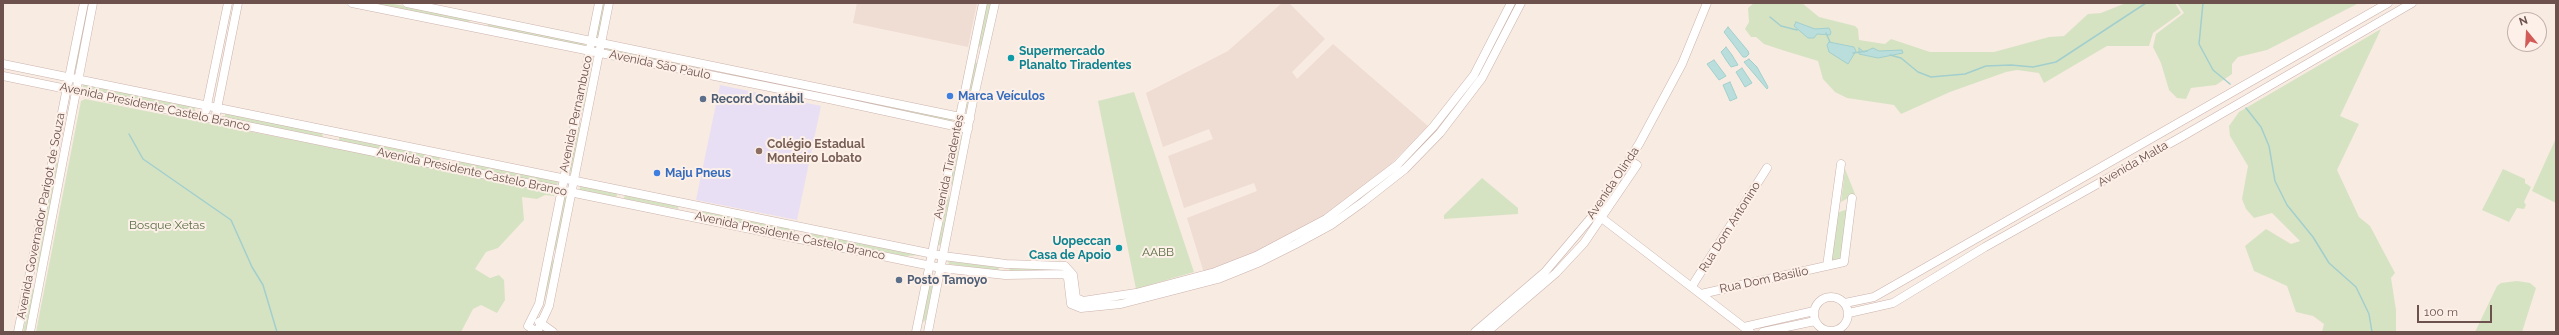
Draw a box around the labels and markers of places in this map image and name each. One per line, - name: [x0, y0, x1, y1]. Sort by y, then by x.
- place label: Supermercado Planalto Tiradentes: [1019, 44, 1131, 72]
- marker: Supermercado Planalto Tiradentes: [1006, 53, 1016, 63]
- place label: Marca Veículos: [958, 89, 1045, 103]
- marker: Marca Veículos: [945, 91, 955, 101]
- place label: Record Contábil: [711, 92, 804, 106]
- marker: Record Contábil: [698, 94, 708, 104]
- place label: Colégio Estadual Monteiro Lobato: [767, 137, 865, 165]
- marker: Colégio Estadual Monteiro Lobato: [754, 146, 764, 156]
- place label: Maju Pneus: [665, 166, 731, 180]
- marker: Maju Pneus: [652, 168, 662, 178]
- place label: Uopeccan Casa de Apoio: [1029, 234, 1111, 262]
- marker: Uopeccan Casa de Apoio: [1114, 243, 1124, 253]
- place label: Posto Tamoyo: [907, 273, 987, 287]
- marker: Posto Tamoyo: [894, 275, 904, 285]

